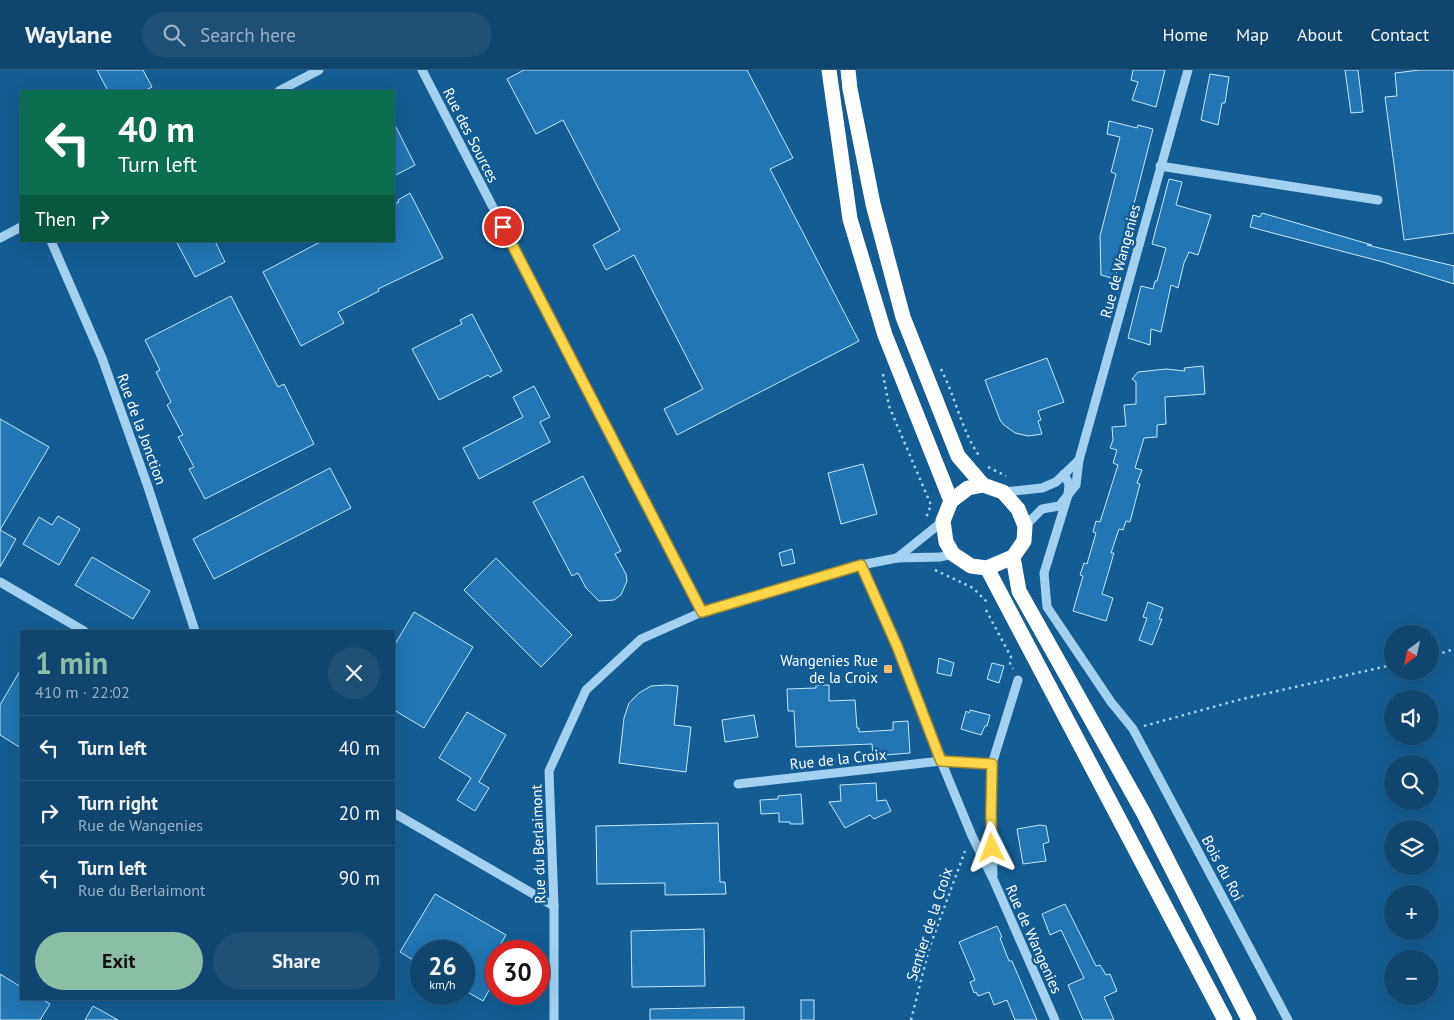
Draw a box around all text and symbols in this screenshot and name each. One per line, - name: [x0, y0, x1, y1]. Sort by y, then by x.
- search box: [142, 12, 492, 57]
- text: Waylane: [25, 19, 112, 50]
- icon: search: [160, 21, 188, 49]
- text: Search here: [200, 23, 296, 47]
- text: Home: [1162, 23, 1208, 46]
- text: Map: [1236, 23, 1269, 46]
- text: About: [1297, 23, 1343, 46]
- text: Contact: [1371, 23, 1429, 46]
- street label: Rue des Sources: [439, 84, 503, 186]
- text: 40 m: [118, 106, 195, 152]
- icon: left: [35, 110, 100, 175]
- text: Turn left: [118, 150, 197, 178]
- street label: Rue de Wangenies: [1096, 202, 1144, 320]
- icon: right: [86, 205, 114, 233]
- pin: [482, 206, 524, 248]
- text: Then: [35, 207, 76, 231]
- icon: arrive: [489, 213, 517, 241]
- street label: Rue de la Jonction: [113, 371, 171, 487]
- north arrow: [1384, 625, 1439, 680]
- map controls: [1384, 625, 1439, 1005]
- text: 1 min: [35, 643, 108, 682]
- button: close: [328, 647, 380, 699]
- place label: Wangenies Rue de la Croix: [780, 651, 878, 687]
- marker: Wangenies Rue de la Croix: [882, 663, 894, 675]
- text: 410 m · 22:02: [35, 682, 130, 702]
- button: sound: [1384, 690, 1439, 745]
- icon: left: [35, 734, 63, 762]
- text: Turn left: [78, 736, 147, 760]
- text: 40 m: [339, 736, 380, 760]
- street label: Rue de la Croix: [789, 744, 888, 774]
- button: search: [1384, 755, 1439, 810]
- street label: Rue du Berlaimont: [526, 784, 550, 904]
- text: Turn right: [78, 791, 158, 815]
- icon: right: [35, 799, 63, 827]
- text: 20 m: [339, 801, 380, 825]
- text: Rue de Wangenies: [78, 815, 203, 835]
- button: layers: [1384, 820, 1439, 875]
- position arrow: [965, 821, 1017, 873]
- street label: Bois du Roi: [1198, 832, 1248, 904]
- text: Turn left: [78, 856, 147, 880]
- icon: left: [35, 864, 63, 892]
- street label: Sentier de la Croix: [902, 865, 956, 983]
- text: 90 m: [339, 866, 380, 890]
- text: Rue du Berlaimont: [78, 880, 205, 900]
- street label: Rue de Wangenies: [1001, 882, 1067, 996]
- button: +: [1384, 885, 1439, 940]
- button: Exit: [35, 932, 203, 990]
- button: Share: [213, 932, 380, 990]
- speed limit sign: 30: [485, 940, 550, 1005]
- text: 26: [428, 950, 457, 982]
- button: −: [1384, 950, 1439, 1005]
- text: km/h: [429, 977, 456, 992]

